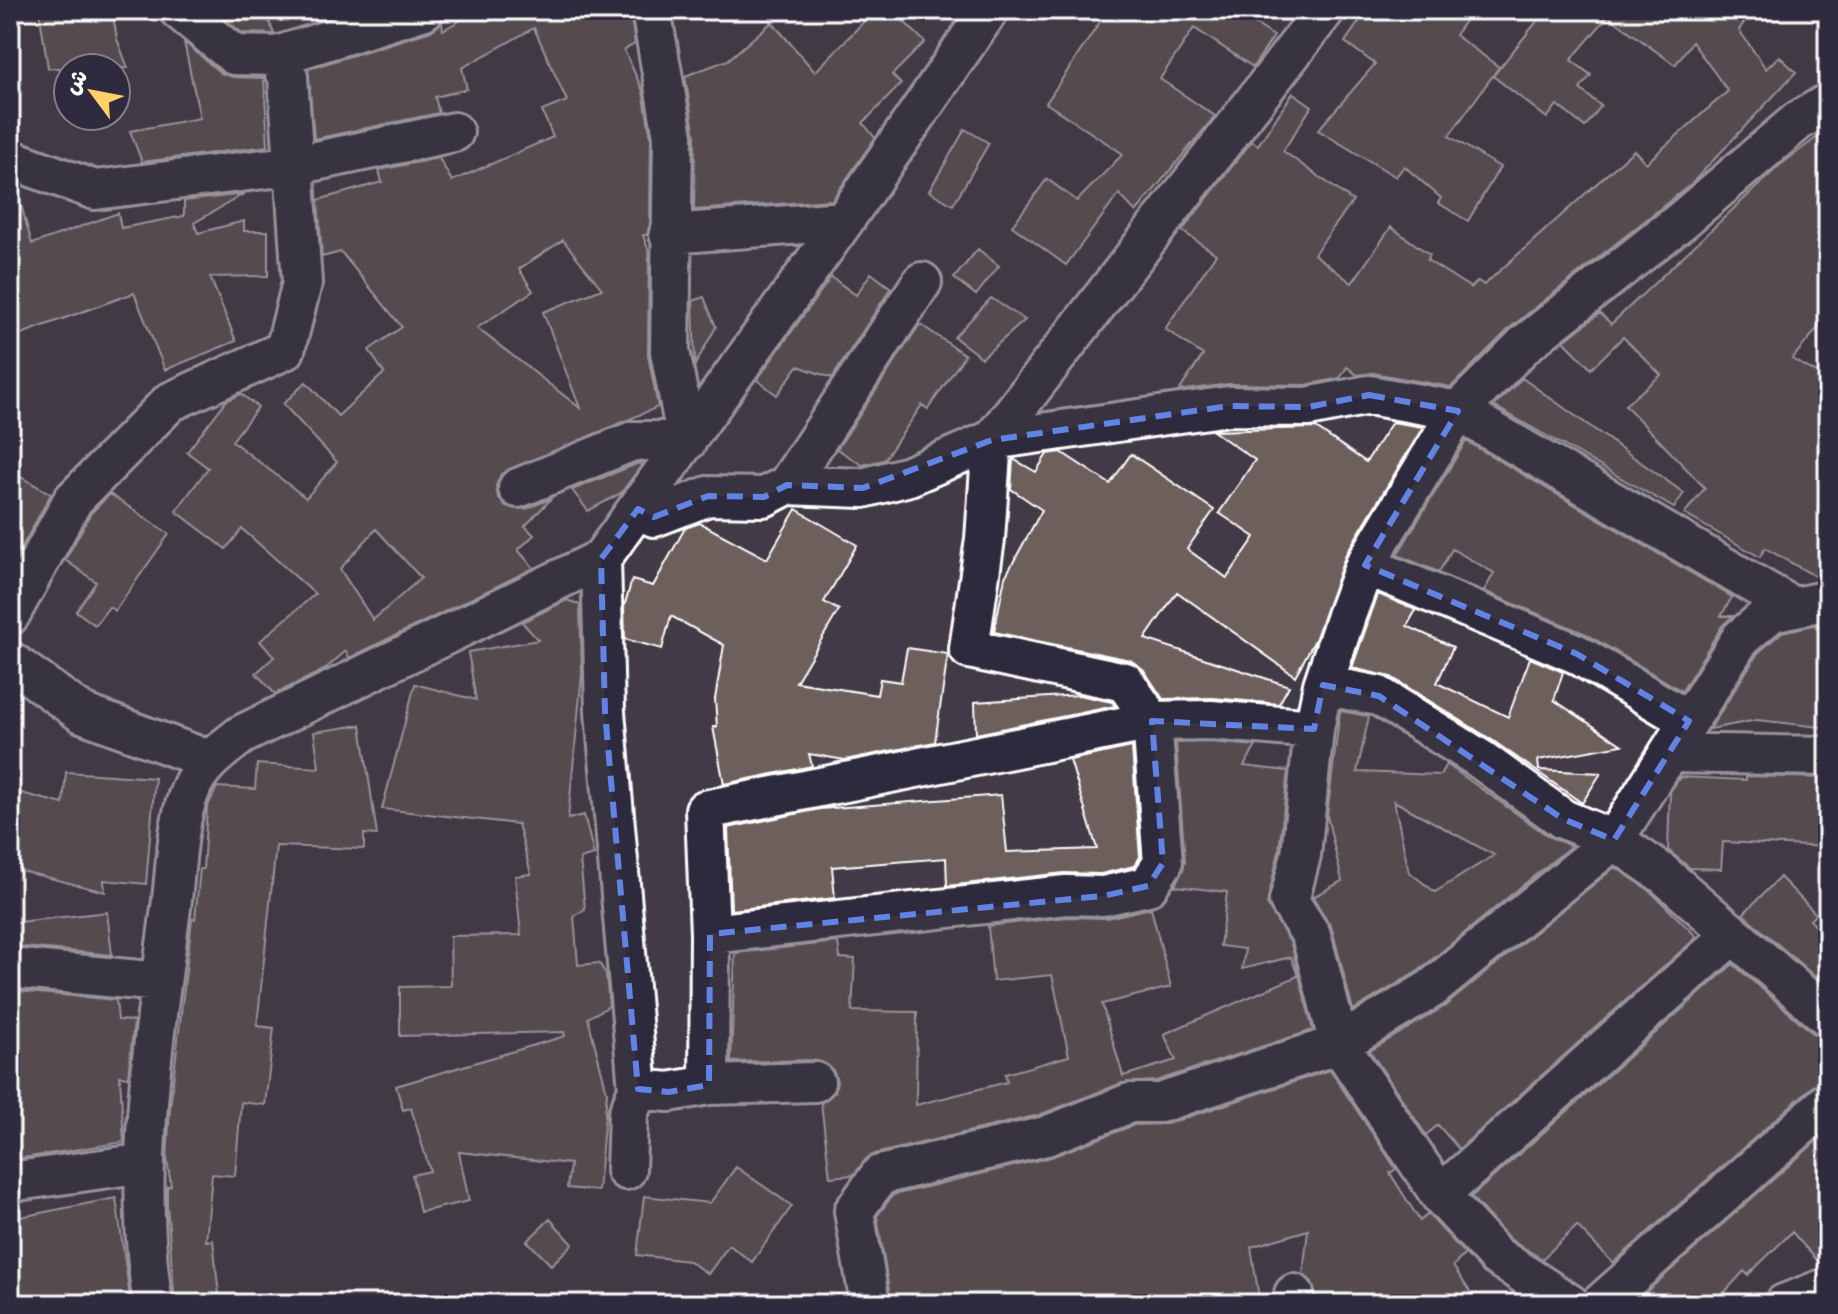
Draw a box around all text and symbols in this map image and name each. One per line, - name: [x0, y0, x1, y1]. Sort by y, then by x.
- north arrow: [52, 52, 132, 132]
- text: ش: [57, 64, 96, 101]

